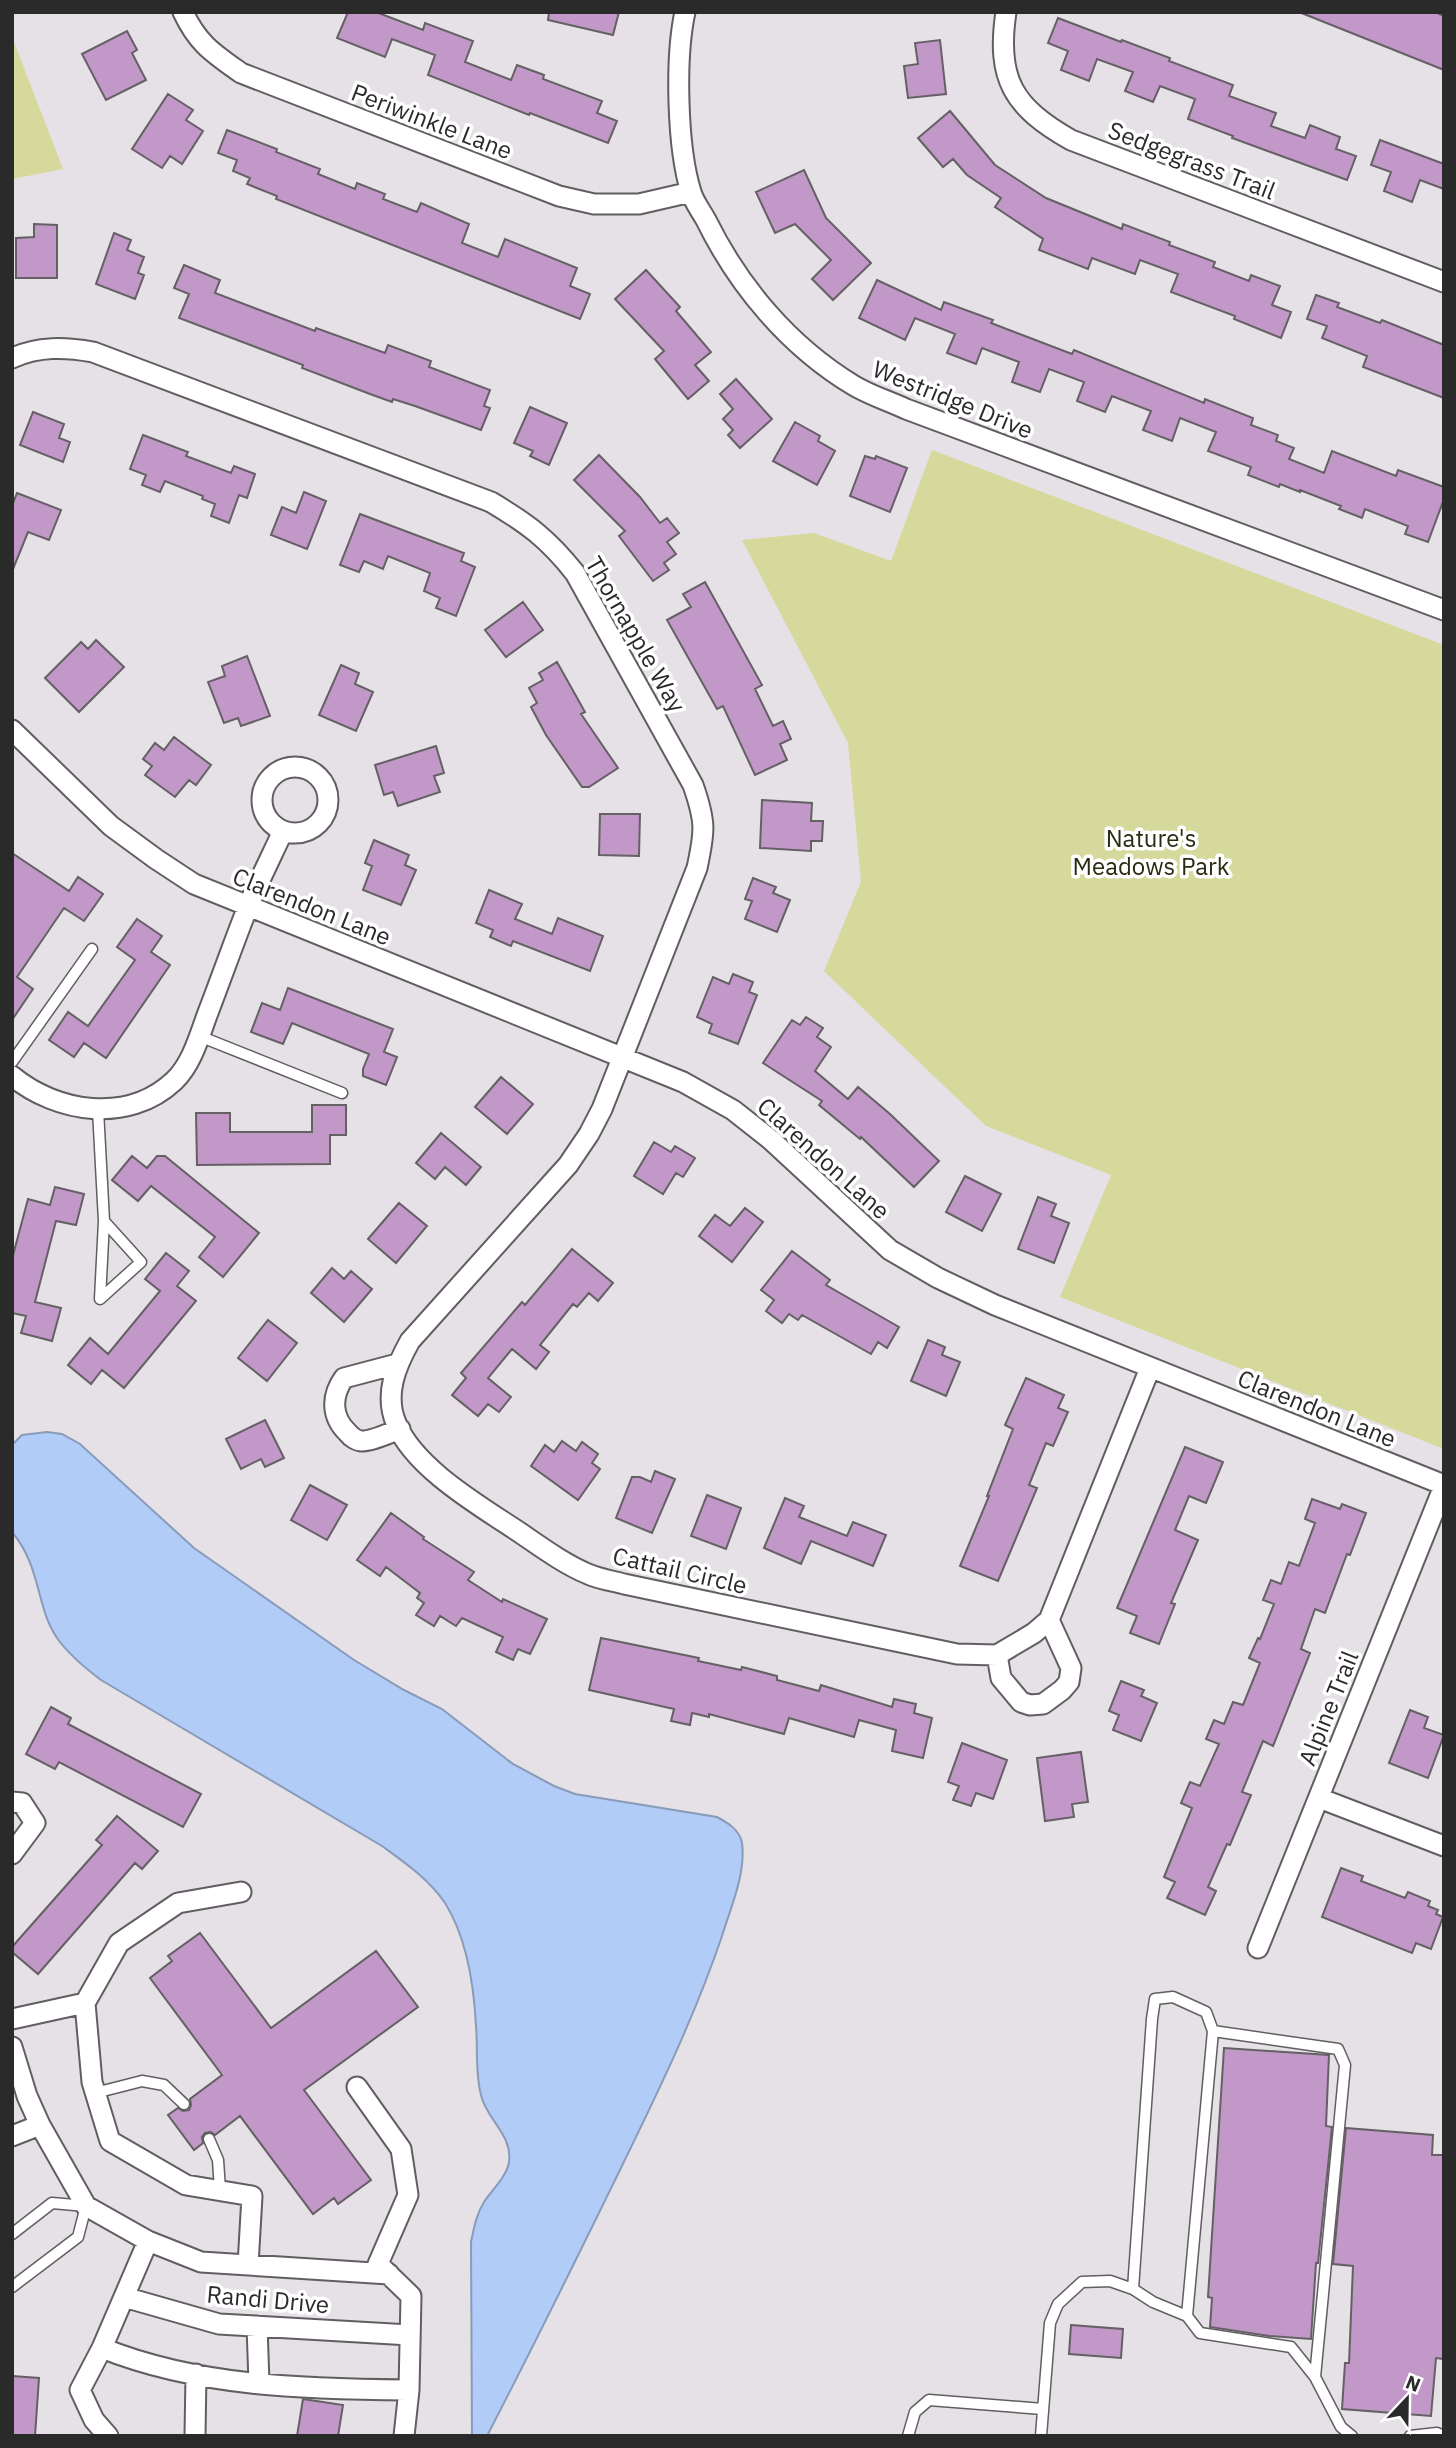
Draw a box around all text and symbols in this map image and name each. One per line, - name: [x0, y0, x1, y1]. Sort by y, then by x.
- street label: Periwinkle Lane: [347, 76, 517, 166]
- street label: Sedgegrass Trail: [1104, 113, 1280, 207]
- street label: Westridge Drive: [868, 352, 1038, 446]
- street label: Thornapple Way: [578, 550, 694, 718]
- park label: Nature's Meadows Park: [1072, 822, 1230, 882]
- street label: Clarendon Lane: [228, 860, 396, 952]
- street label: Clarendon Lane: [751, 1090, 897, 1226]
- street label: Clarendon Lane: [1233, 1362, 1401, 1454]
- street label: Cattail Circle: [610, 1539, 750, 1601]
- street label: Alpine Trail: [1290, 1646, 1366, 1770]
- street label: Randi Drive: [205, 2278, 331, 2320]
- north arrow: [1372, 2364, 1442, 2434]
- text: N: [1402, 2370, 1424, 2397]

